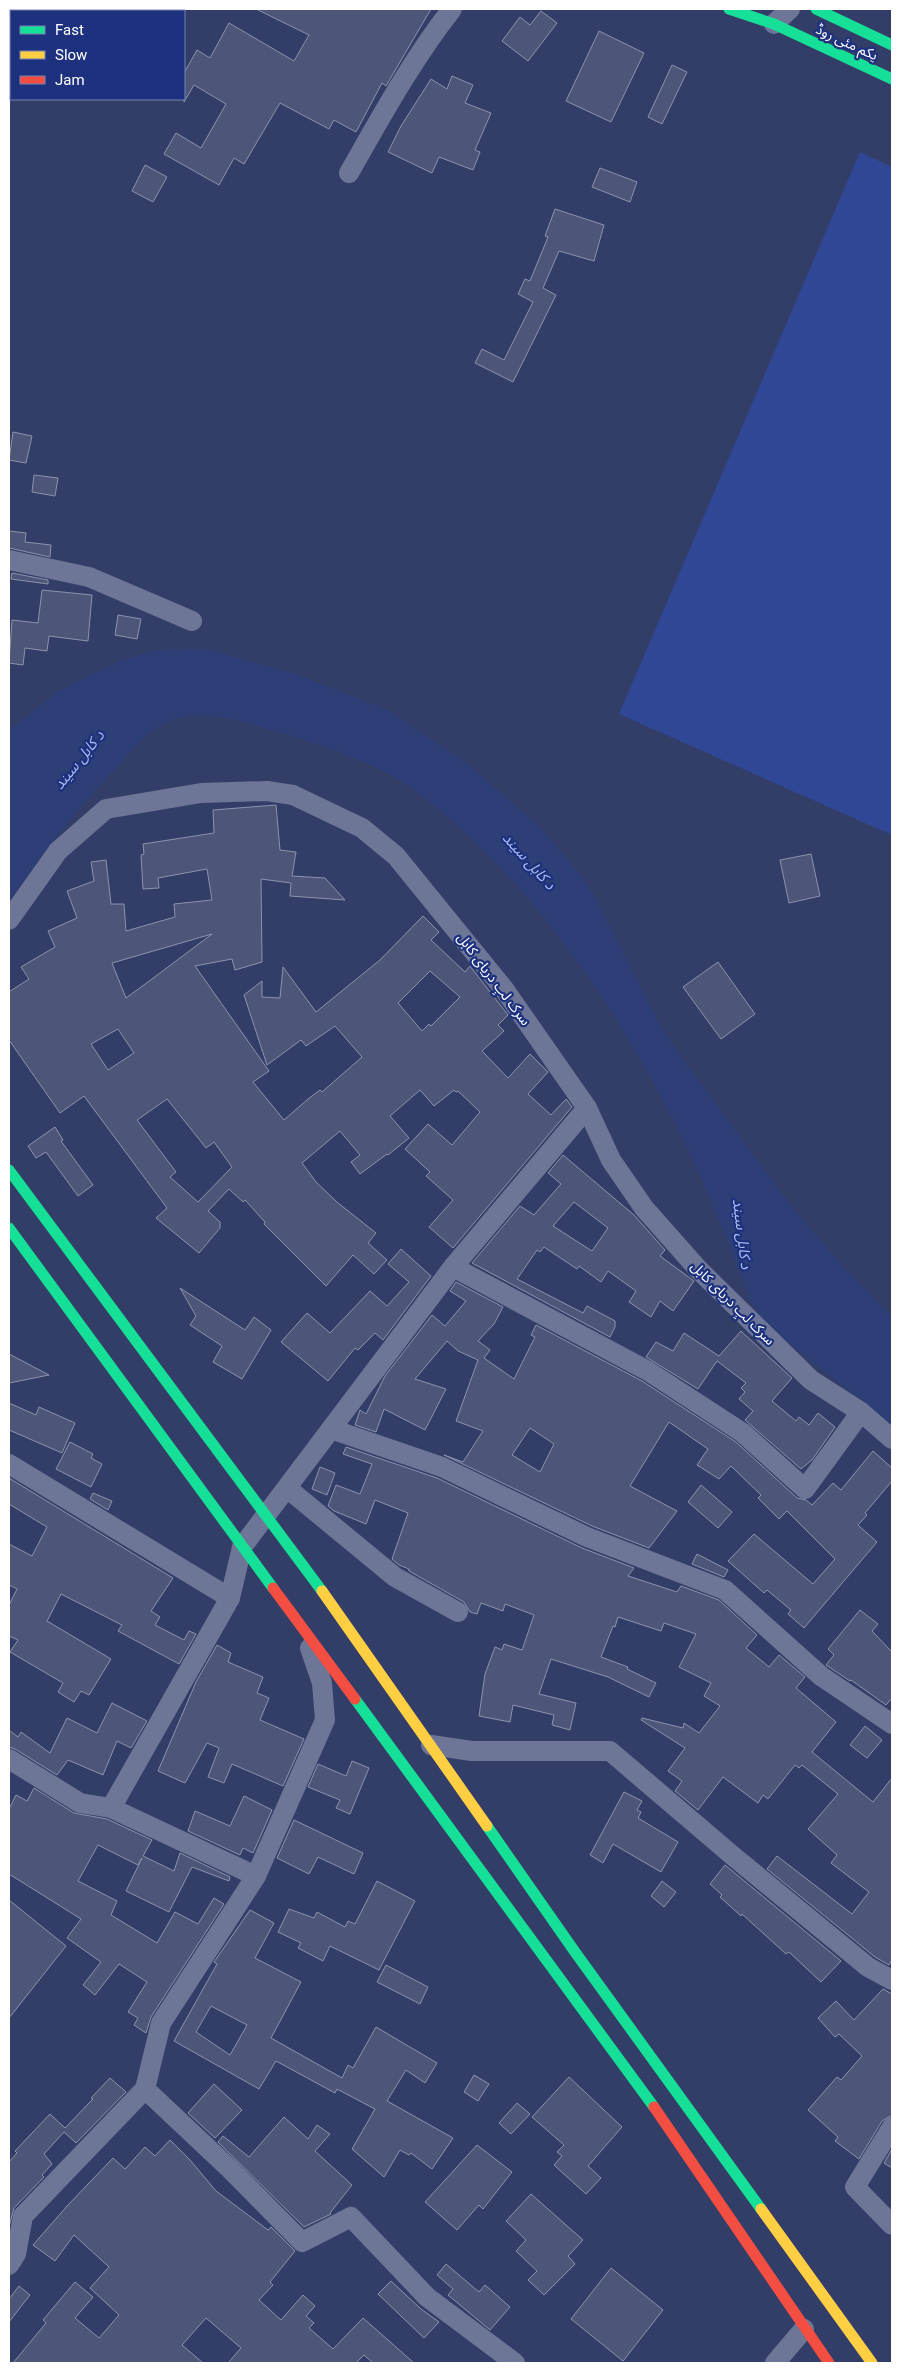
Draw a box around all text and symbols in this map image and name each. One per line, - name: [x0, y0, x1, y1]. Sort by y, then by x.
- legend: [10, 10, 185, 100]
- text: Fast: [55, 21, 84, 39]
- street label: یکم مئی روڈ: [812, 21, 881, 66]
- text: Slow: [55, 46, 87, 64]
- text: Jam: [55, 71, 85, 89]
- water label: د کابل سيند: [50, 726, 109, 793]
- water label: د کابل سيند: [499, 829, 560, 894]
- street label: سرک لبِ دریای کابل: [452, 930, 534, 1030]
- water label: د کابل سيند: [729, 1198, 755, 1271]
- street label: سرک لبِ دریای کابل: [686, 1258, 778, 1350]

